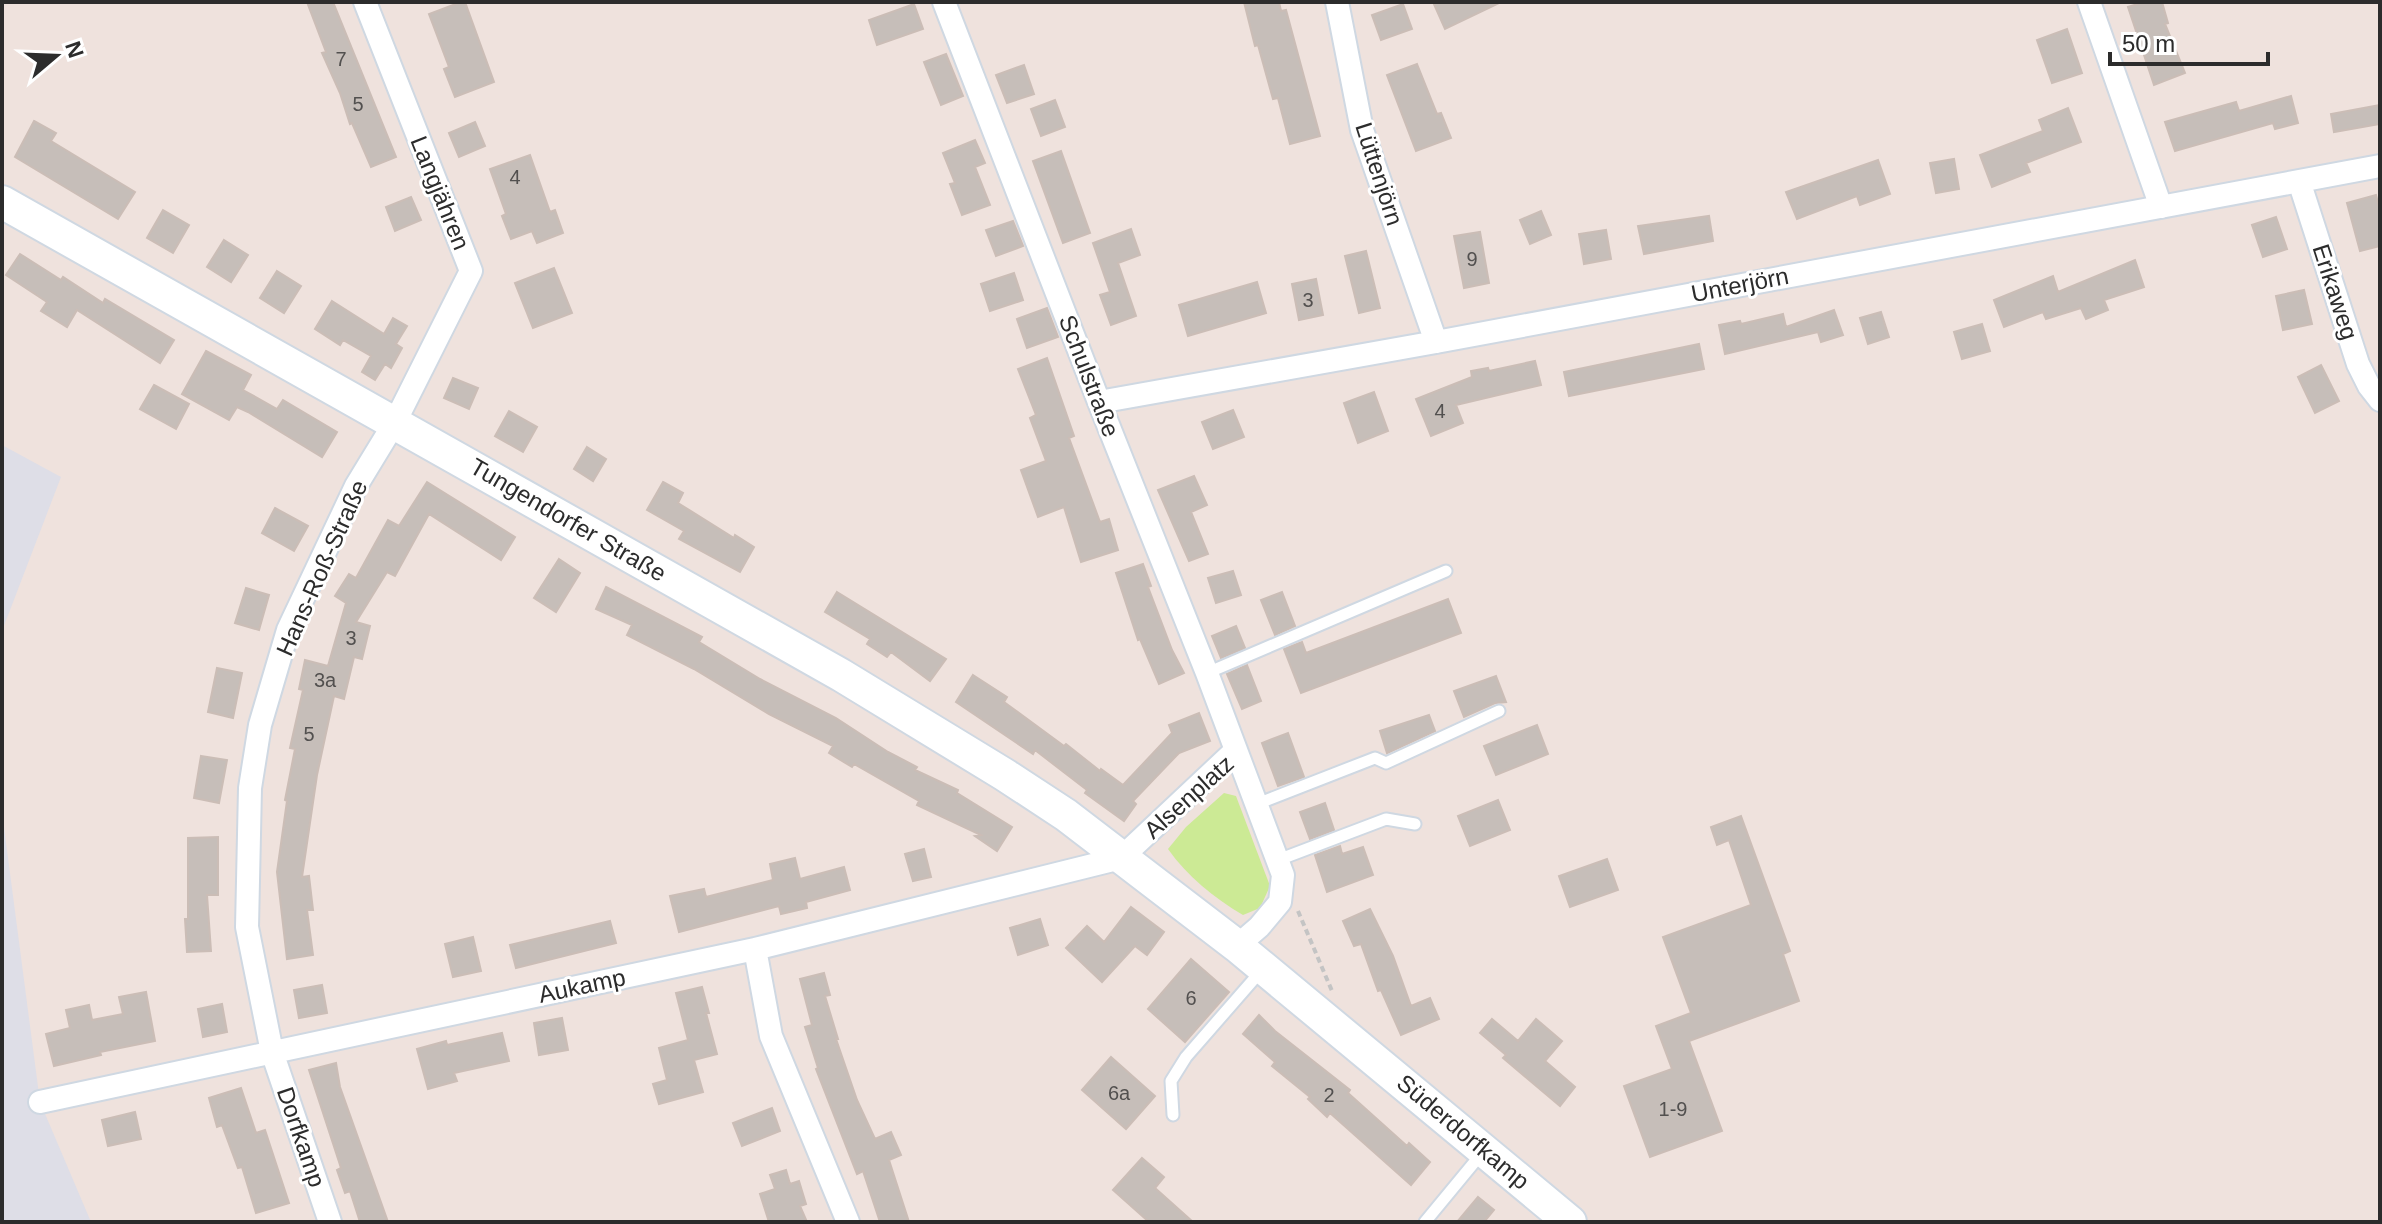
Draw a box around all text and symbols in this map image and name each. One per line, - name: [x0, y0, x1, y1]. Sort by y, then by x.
- north arrow: [16, 16, 96, 96]
- scale bar: [2110, 16, 2268, 66]
- text: 50 m: [2122, 30, 2175, 57]
- text: N: [60, 38, 89, 61]
- house number: 7: [335, 48, 347, 70]
- house number: 5: [352, 93, 364, 115]
- street label: Lüttenjörn: [1350, 119, 1409, 229]
- street label: Langjähren: [405, 132, 475, 254]
- house number: 4: [509, 166, 521, 188]
- street label: Erikaweg: [2307, 241, 2364, 343]
- house number: 9: [1466, 248, 1478, 270]
- street label: Unterjörn: [1689, 262, 1791, 307]
- house number: 3: [1302, 289, 1314, 311]
- street label: Schulstraße: [1054, 311, 1125, 440]
- house number: 4: [1434, 400, 1446, 422]
- street label: Tungendorfer Straße: [465, 452, 671, 587]
- street label: Hans-Roß-Straße: [271, 476, 372, 660]
- house number: 3: [345, 627, 357, 649]
- house number: 3a: [314, 669, 337, 691]
- house number: 5: [303, 723, 315, 745]
- street label: Alsenplatz: [1138, 750, 1239, 844]
- street label: Aukamp: [536, 963, 628, 1008]
- house number: 6: [1185, 987, 1197, 1009]
- street label: Süderdorfkamp: [1392, 1069, 1535, 1195]
- house number: 6a: [1108, 1082, 1131, 1104]
- street label: Dorfkamp: [272, 1083, 331, 1190]
- house number: 2: [1323, 1084, 1335, 1106]
- house number: 1-9: [1659, 1098, 1687, 1120]

